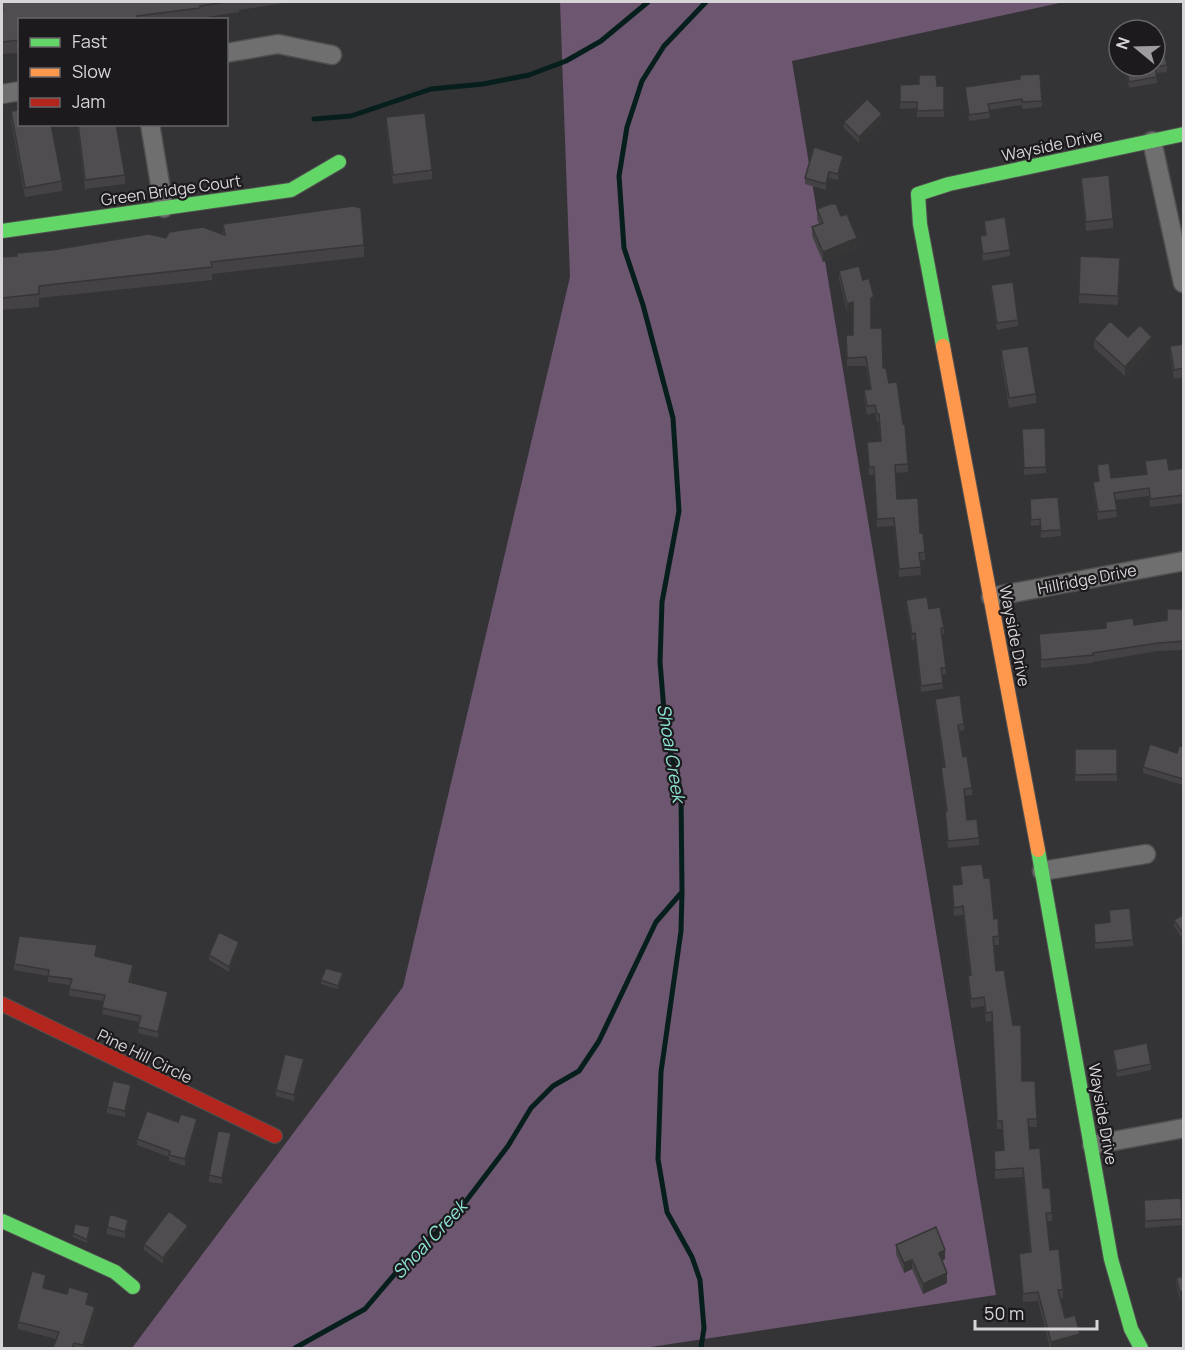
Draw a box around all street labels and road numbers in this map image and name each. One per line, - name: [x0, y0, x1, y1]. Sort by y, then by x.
- street label: Wayside Drive: [999, 124, 1105, 166]
- street label: Green Bridge Court: [99, 169, 243, 211]
- street label: Hillridge Drive: [1036, 559, 1138, 599]
- street label: Wayside Drive: [994, 584, 1036, 688]
- street label: Pine Hill Circle: [94, 1023, 196, 1089]
- street label: Wayside Drive: [1083, 1062, 1123, 1166]

